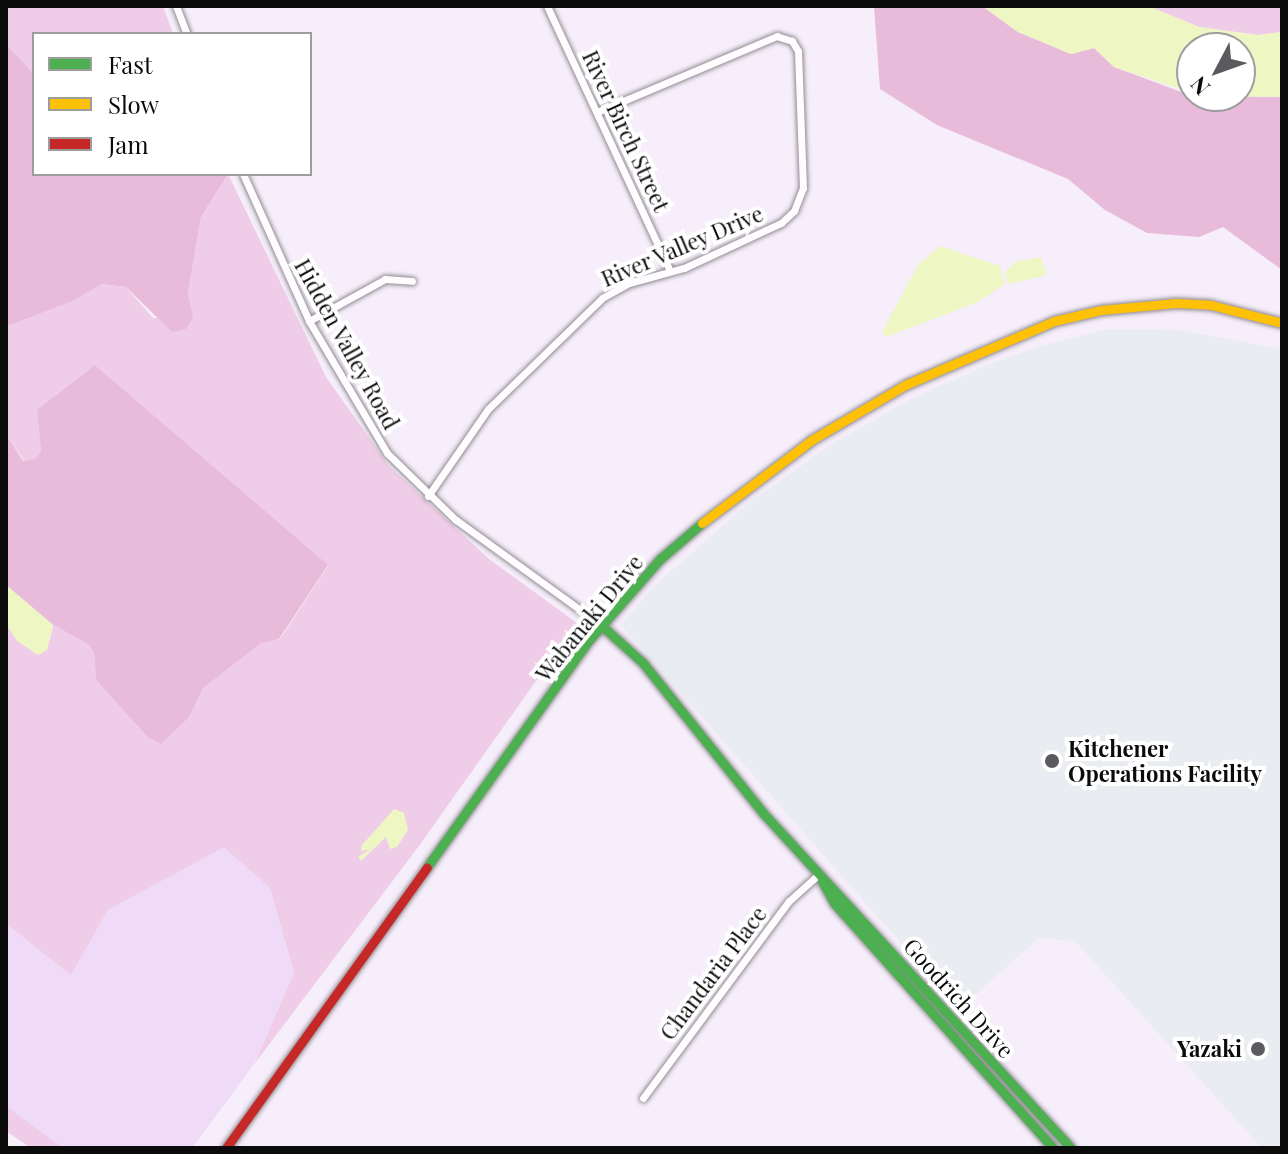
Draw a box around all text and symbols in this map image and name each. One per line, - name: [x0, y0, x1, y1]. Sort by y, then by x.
- legend: [32, 32, 312, 176]
- north arrow: [1176, 32, 1256, 112]
- street label: River Birch Street: [577, 46, 675, 216]
- text: Fast: [108, 48, 153, 80]
- text: N: [1183, 71, 1216, 102]
- text: Slow: [108, 88, 159, 120]
- text: Jam: [108, 128, 149, 160]
- street label: River Valley Drive: [596, 200, 768, 292]
- street label: Hidden Valley Road: [289, 254, 405, 434]
- street label: Wabanaki Drive: [530, 549, 648, 687]
- place label: Kitchener Operations Facility: [1068, 735, 1262, 786]
- marker: Kitchener Operations Facility: [1043, 752, 1061, 770]
- street label: Chandaria Place: [654, 901, 772, 1045]
- street label: Goodrich Drive: [898, 933, 1020, 1063]
- place label: Yazaki: [1177, 1036, 1242, 1062]
- marker: Yazaki: [1249, 1040, 1267, 1058]

